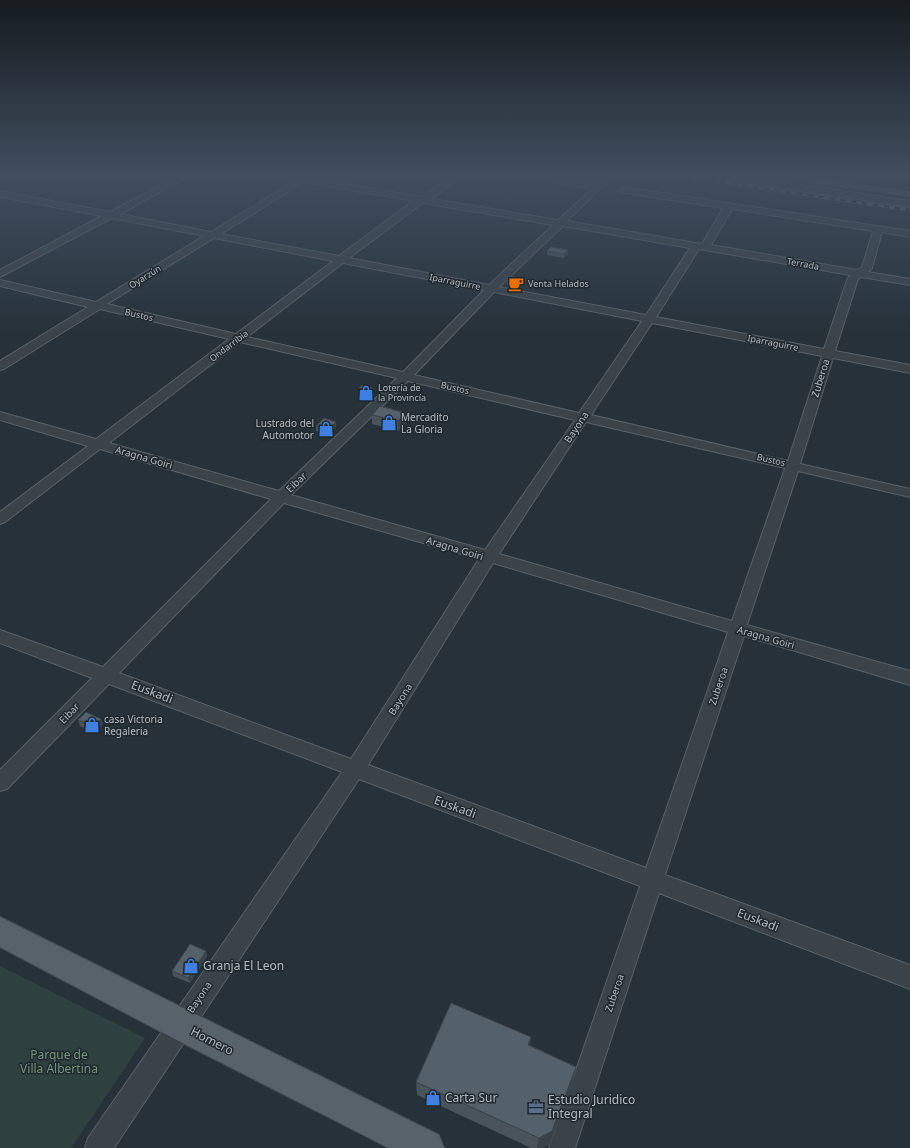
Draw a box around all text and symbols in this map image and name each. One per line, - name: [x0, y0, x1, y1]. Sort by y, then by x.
- street label: Terrada: [786, 254, 820, 273]
- street label: Oyarzún: [126, 262, 163, 292]
- street label: Iparraguirre: [428, 270, 482, 293]
- cafe icon: Venta Helados: [507, 275, 525, 293]
- place label: Venta Helados: [528, 277, 589, 290]
- street label: Bustos: [124, 305, 155, 324]
- street label: Ondarribia: [206, 327, 251, 365]
- street label: Iparraguirre: [746, 331, 800, 354]
- street label: Zuberoa: [808, 357, 832, 399]
- street label: Bustos: [440, 378, 471, 397]
- place label: Lotería de la Provincía: [378, 381, 426, 404]
- shop icon: Lotería de la Provincía: [357, 384, 375, 402]
- street label: Bayona: [560, 409, 592, 445]
- place label: Mercadito La Gloria: [401, 410, 448, 436]
- shop icon: Mercadito La Gloria: [380, 414, 398, 432]
- place label: Lustrado del Automotor: [255, 416, 314, 442]
- shop icon: Lustrado del Automotor: [317, 420, 335, 438]
- street label: Aragna Goiri: [114, 442, 174, 472]
- street label: Bustos: [756, 450, 787, 469]
- street label: Eibar: [282, 469, 310, 495]
- street label: Aragna Goiri: [425, 533, 485, 563]
- street label: Aragna Goiri: [736, 622, 796, 652]
- street label: Zuberoa: [705, 665, 731, 707]
- street label: Euskadi: [129, 676, 176, 707]
- street label: Bayona: [385, 680, 415, 718]
- street label: Eibar: [56, 699, 82, 727]
- place label: casa Victoria Regaleria: [104, 712, 163, 738]
- shop icon: casa Victoria Regaleria: [83, 716, 101, 734]
- street label: Euskadi: [432, 791, 478, 822]
- street label: Euskadi: [735, 904, 782, 935]
- shop icon: Granja El Leon: [182, 957, 200, 975]
- place label: Granja El Leon: [203, 957, 284, 974]
- street label: Zuberoa: [601, 972, 627, 1014]
- street label: Bayona: [183, 979, 215, 1015]
- street label: Homero: [188, 1023, 237, 1059]
- park label: Parque de Villa Albertina: [20, 1046, 98, 1077]
- shop icon: Carta Sur: [424, 1089, 442, 1107]
- place label: Carta Sur: [445, 1089, 497, 1106]
- place label: Estudio Juridico Integral: [548, 1091, 635, 1122]
- office icon: Estudio Juridico Integral: [527, 1098, 545, 1116]

